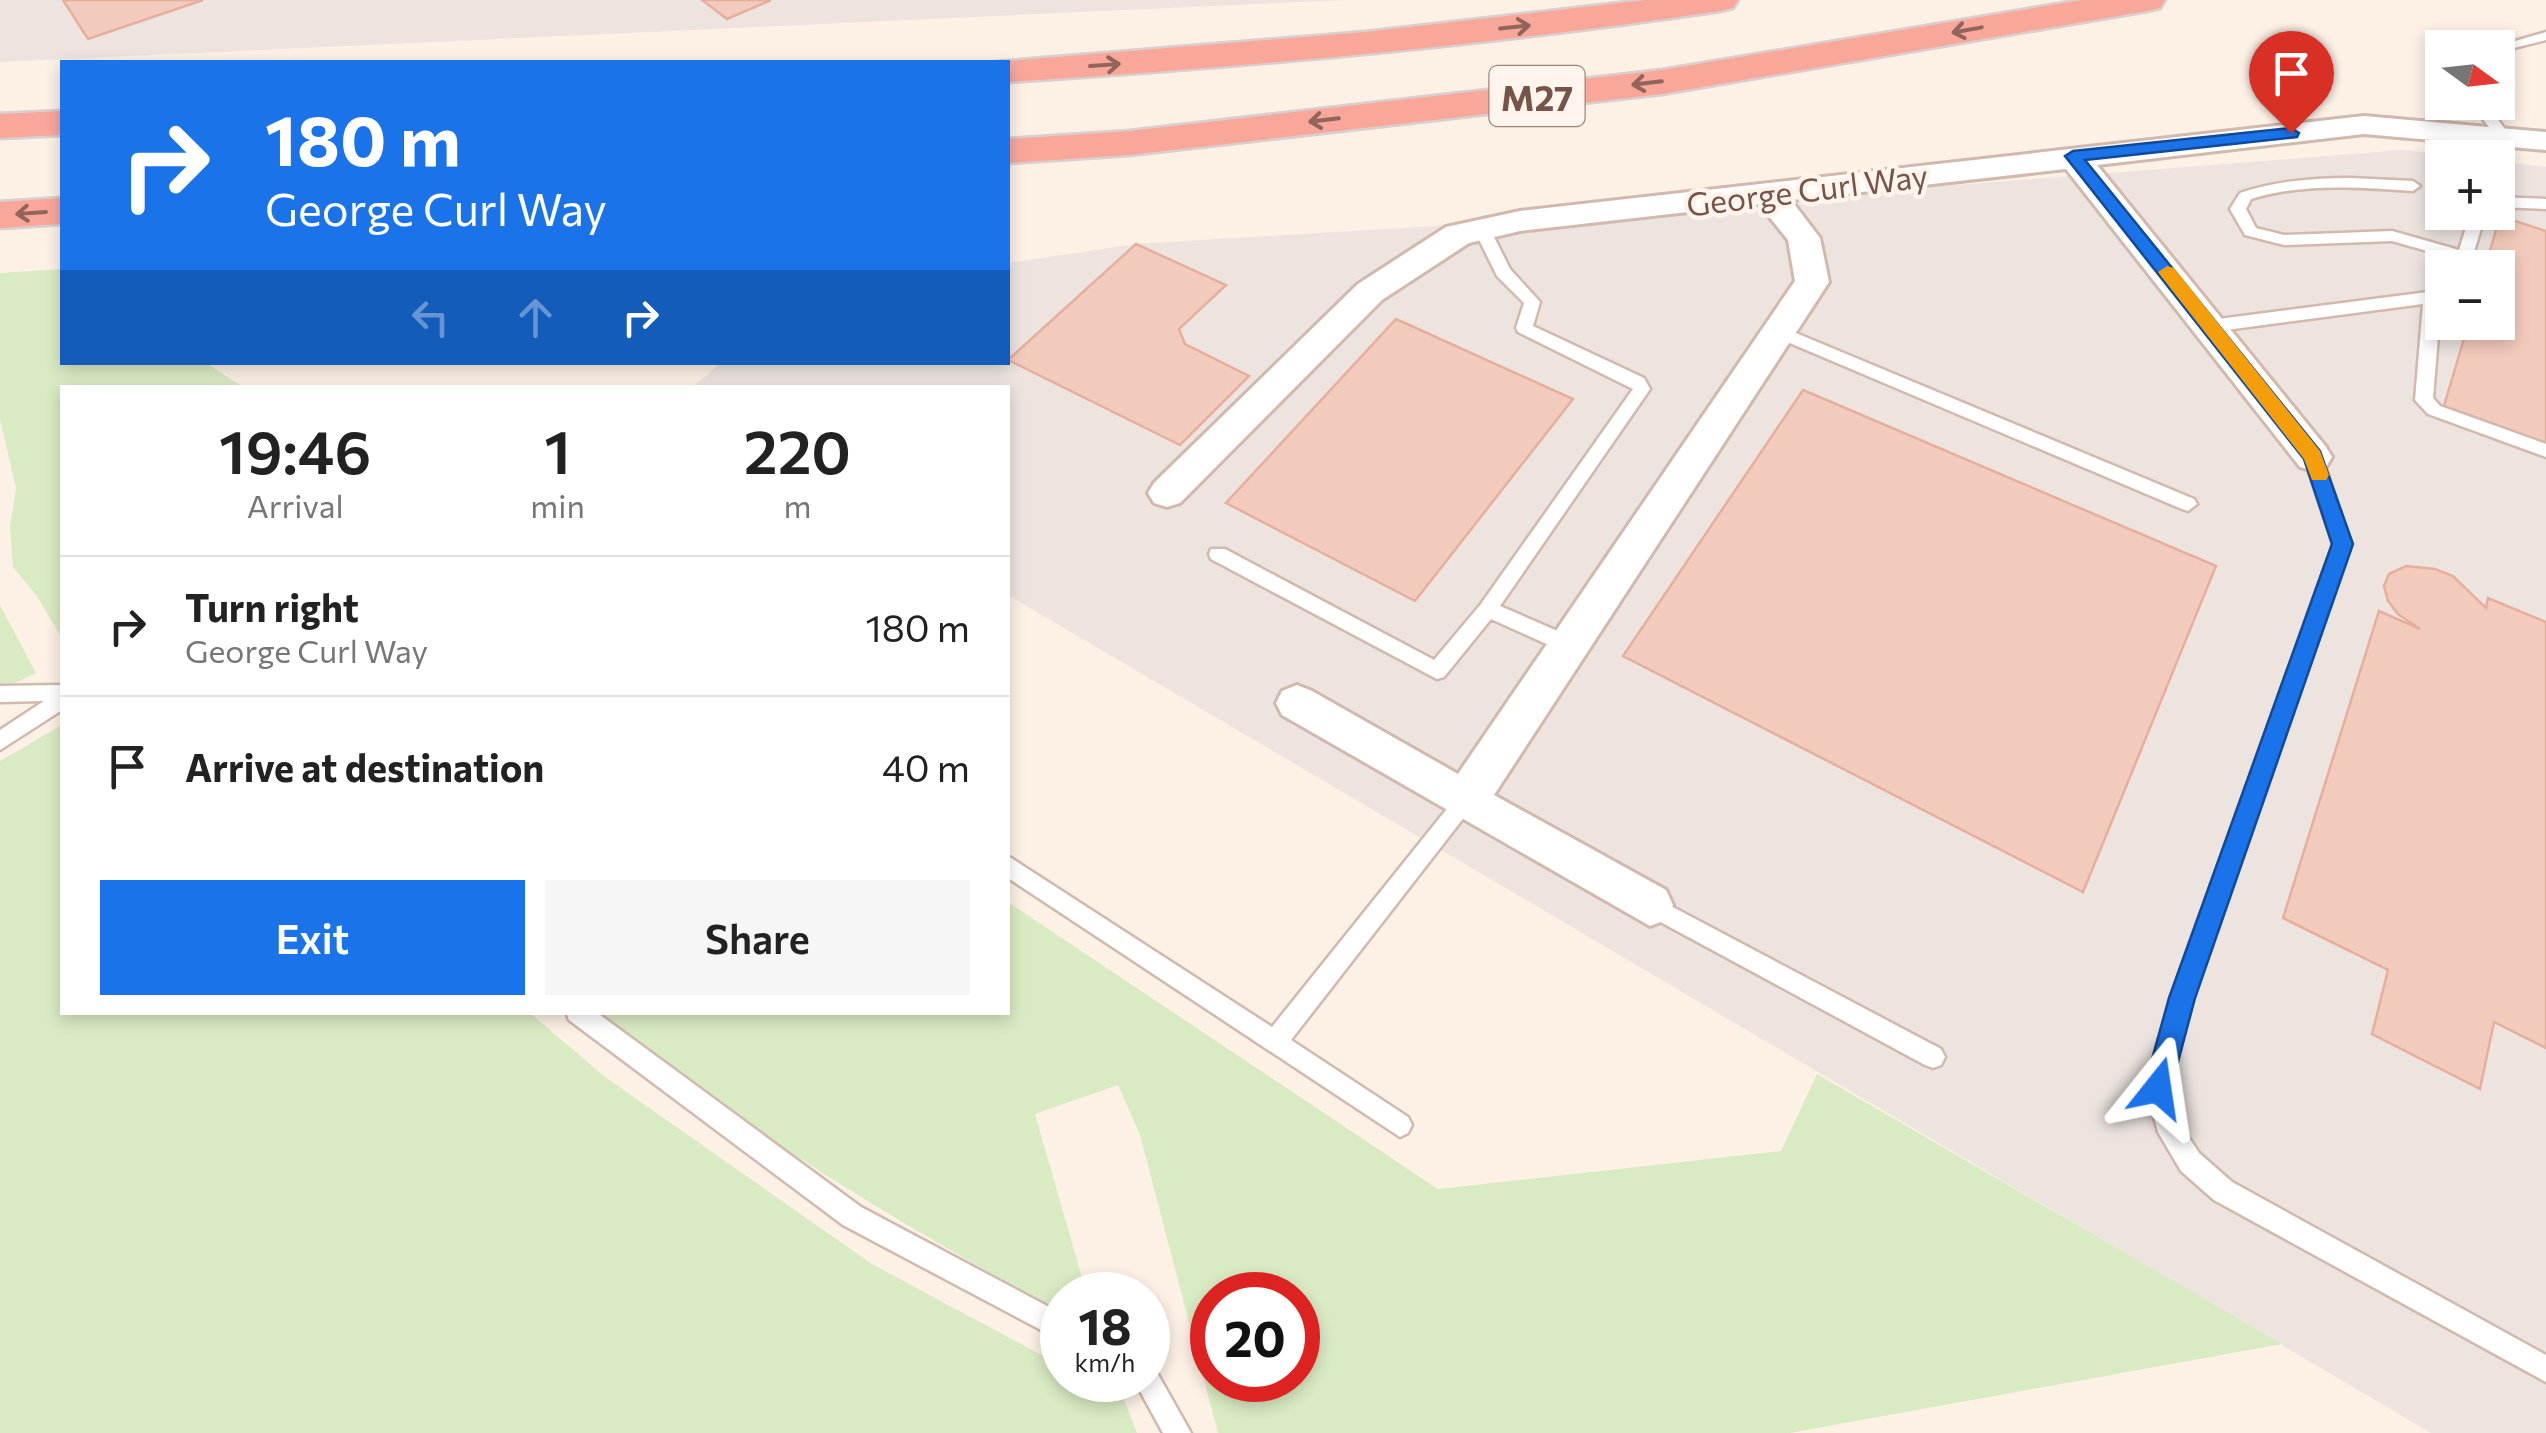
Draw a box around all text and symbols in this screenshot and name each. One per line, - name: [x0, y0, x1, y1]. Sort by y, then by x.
- one-way arrow: [1499, 17, 1531, 36]
- one-way arrow: [1952, 21, 1984, 39]
- north arrow: [2425, 30, 2515, 120]
- map controls: [2425, 30, 2515, 340]
- pin: [2249, 31, 2334, 134]
- icon: arrive: [2264, 46, 2319, 101]
- one-way arrow: [1088, 55, 1120, 74]
- road number: M27: [1490, 66, 1584, 126]
- one-way arrow: [1631, 75, 1664, 93]
- text: 180 m: [265, 95, 461, 180]
- icon: right: [100, 100, 230, 230]
- one-way arrow: [1308, 111, 1341, 130]
- button: +: [2425, 140, 2515, 230]
- street label: George Curl Way: [1684, 154, 1930, 224]
- text: George Curl Way: [265, 180, 607, 235]
- one-way arrow: [16, 204, 48, 223]
- button: −: [2425, 250, 2515, 340]
- icon: left: [403, 290, 458, 345]
- icon: ahead: [508, 290, 563, 345]
- icon: right: [613, 290, 668, 345]
- text: 19:46: [219, 413, 371, 486]
- text: 1: [544, 413, 571, 486]
- text: 220: [744, 413, 851, 486]
- text: Arrival: [247, 485, 344, 525]
- text: min: [530, 485, 585, 525]
- text: m: [783, 485, 811, 525]
- text: Turn right: [185, 583, 359, 630]
- icon: right: [100, 599, 155, 654]
- text: 180 m: [865, 603, 970, 650]
- text: George Curl Way: [185, 630, 428, 670]
- icon: arrive: [100, 739, 155, 794]
- text: Arrive at destination: [185, 743, 544, 790]
- text: 40 m: [882, 743, 970, 790]
- button: Exit: [100, 880, 525, 995]
- button: Share: [545, 880, 970, 995]
- position arrow: [2106, 1036, 2210, 1140]
- speed limit sign: 20: [1190, 1272, 1320, 1402]
- text: 18: [1078, 1294, 1132, 1355]
- text: km/h: [1075, 1347, 1135, 1377]

